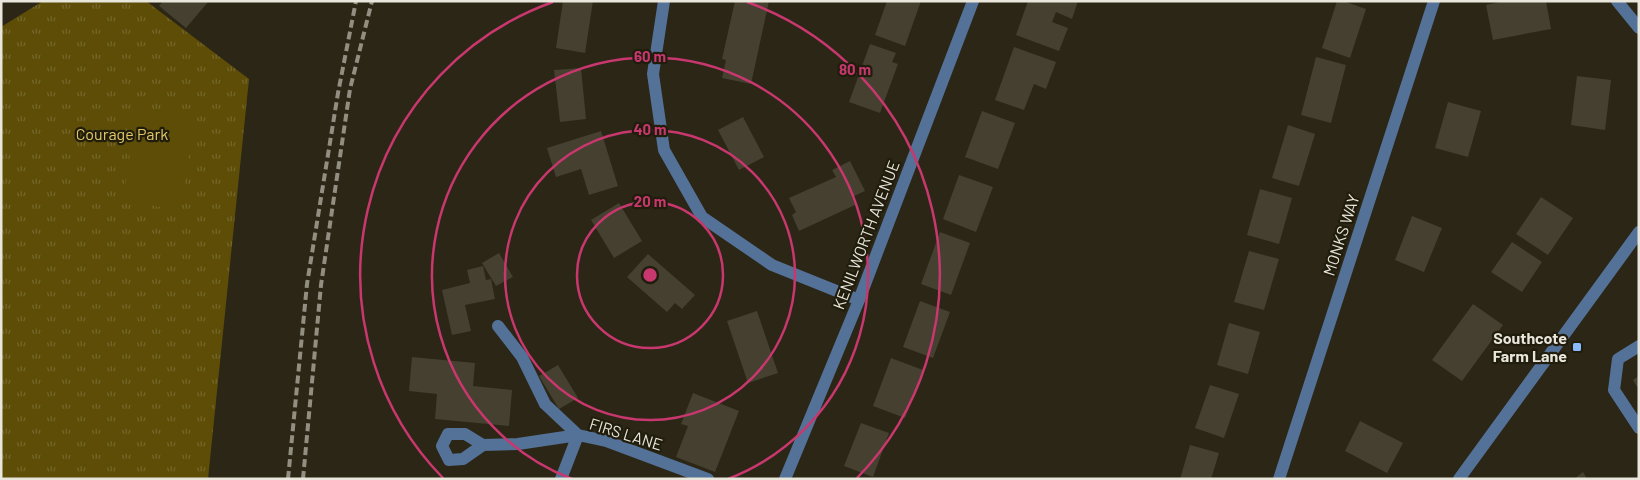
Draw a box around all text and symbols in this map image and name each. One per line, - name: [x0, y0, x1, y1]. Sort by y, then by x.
- text: 60 m: [634, 47, 666, 65]
- text: 80 m: [839, 60, 871, 78]
- text: 40 m: [633, 120, 667, 138]
- park label: Courage Park: [76, 124, 168, 143]
- street label: KENILWORTH AVENUE: [828, 158, 903, 312]
- text: 20 m: [634, 192, 666, 210]
- street label: MONKS WAY: [1318, 192, 1363, 278]
- centre of rings: [641, 266, 659, 284]
- place label: Southcote Farm Lane: [1493, 328, 1567, 365]
- marker: Southcote Farm Lane: [1571, 341, 1583, 353]
- street label: FIRS LANE: [587, 413, 665, 454]

